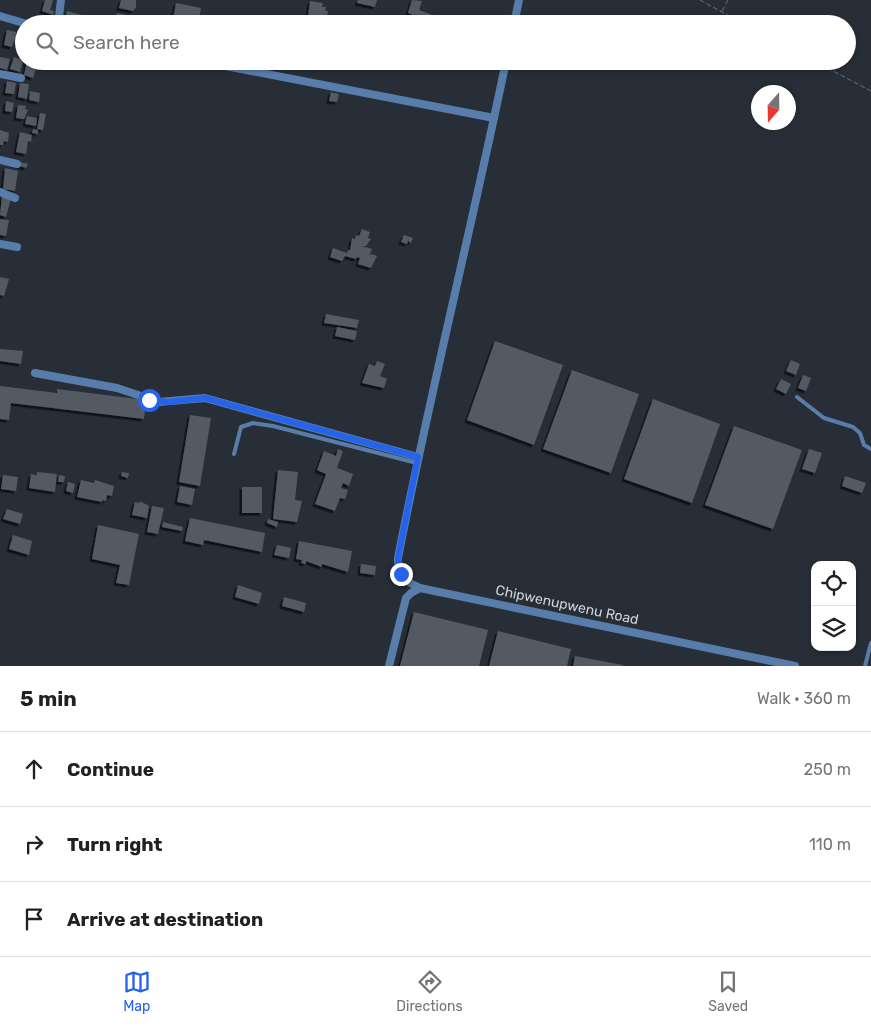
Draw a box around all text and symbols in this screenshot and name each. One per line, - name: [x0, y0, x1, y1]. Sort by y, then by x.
- search box: [15, 15, 856, 70]
- icon: search: [33, 29, 61, 57]
- text: Search here: [73, 31, 180, 54]
- north arrow: [751, 85, 796, 130]
- route start: [138, 389, 161, 412]
- map controls: [811, 561, 856, 651]
- button: locate: [811, 561, 856, 606]
- route end: [390, 563, 413, 586]
- street label: Chipwenupwenu Road: [494, 582, 640, 628]
- button: layers: [811, 606, 856, 651]
- text: 5 min: [20, 686, 77, 711]
- text: Walk · 360 m: [757, 689, 851, 708]
- icon: ahead: [20, 755, 48, 783]
- text: Continue: [67, 758, 154, 781]
- text: 250 m: [804, 760, 851, 779]
- icon: right: [20, 830, 48, 858]
- text: Turn right: [67, 833, 162, 856]
- text: 110 m: [809, 835, 851, 854]
- icon: arrive: [20, 905, 48, 933]
- text: Arrive at destination: [67, 908, 263, 931]
- tab: Map: [123, 968, 151, 1015]
- tab: Directions: [396, 968, 463, 1015]
- tab: Saved: [708, 968, 748, 1015]

